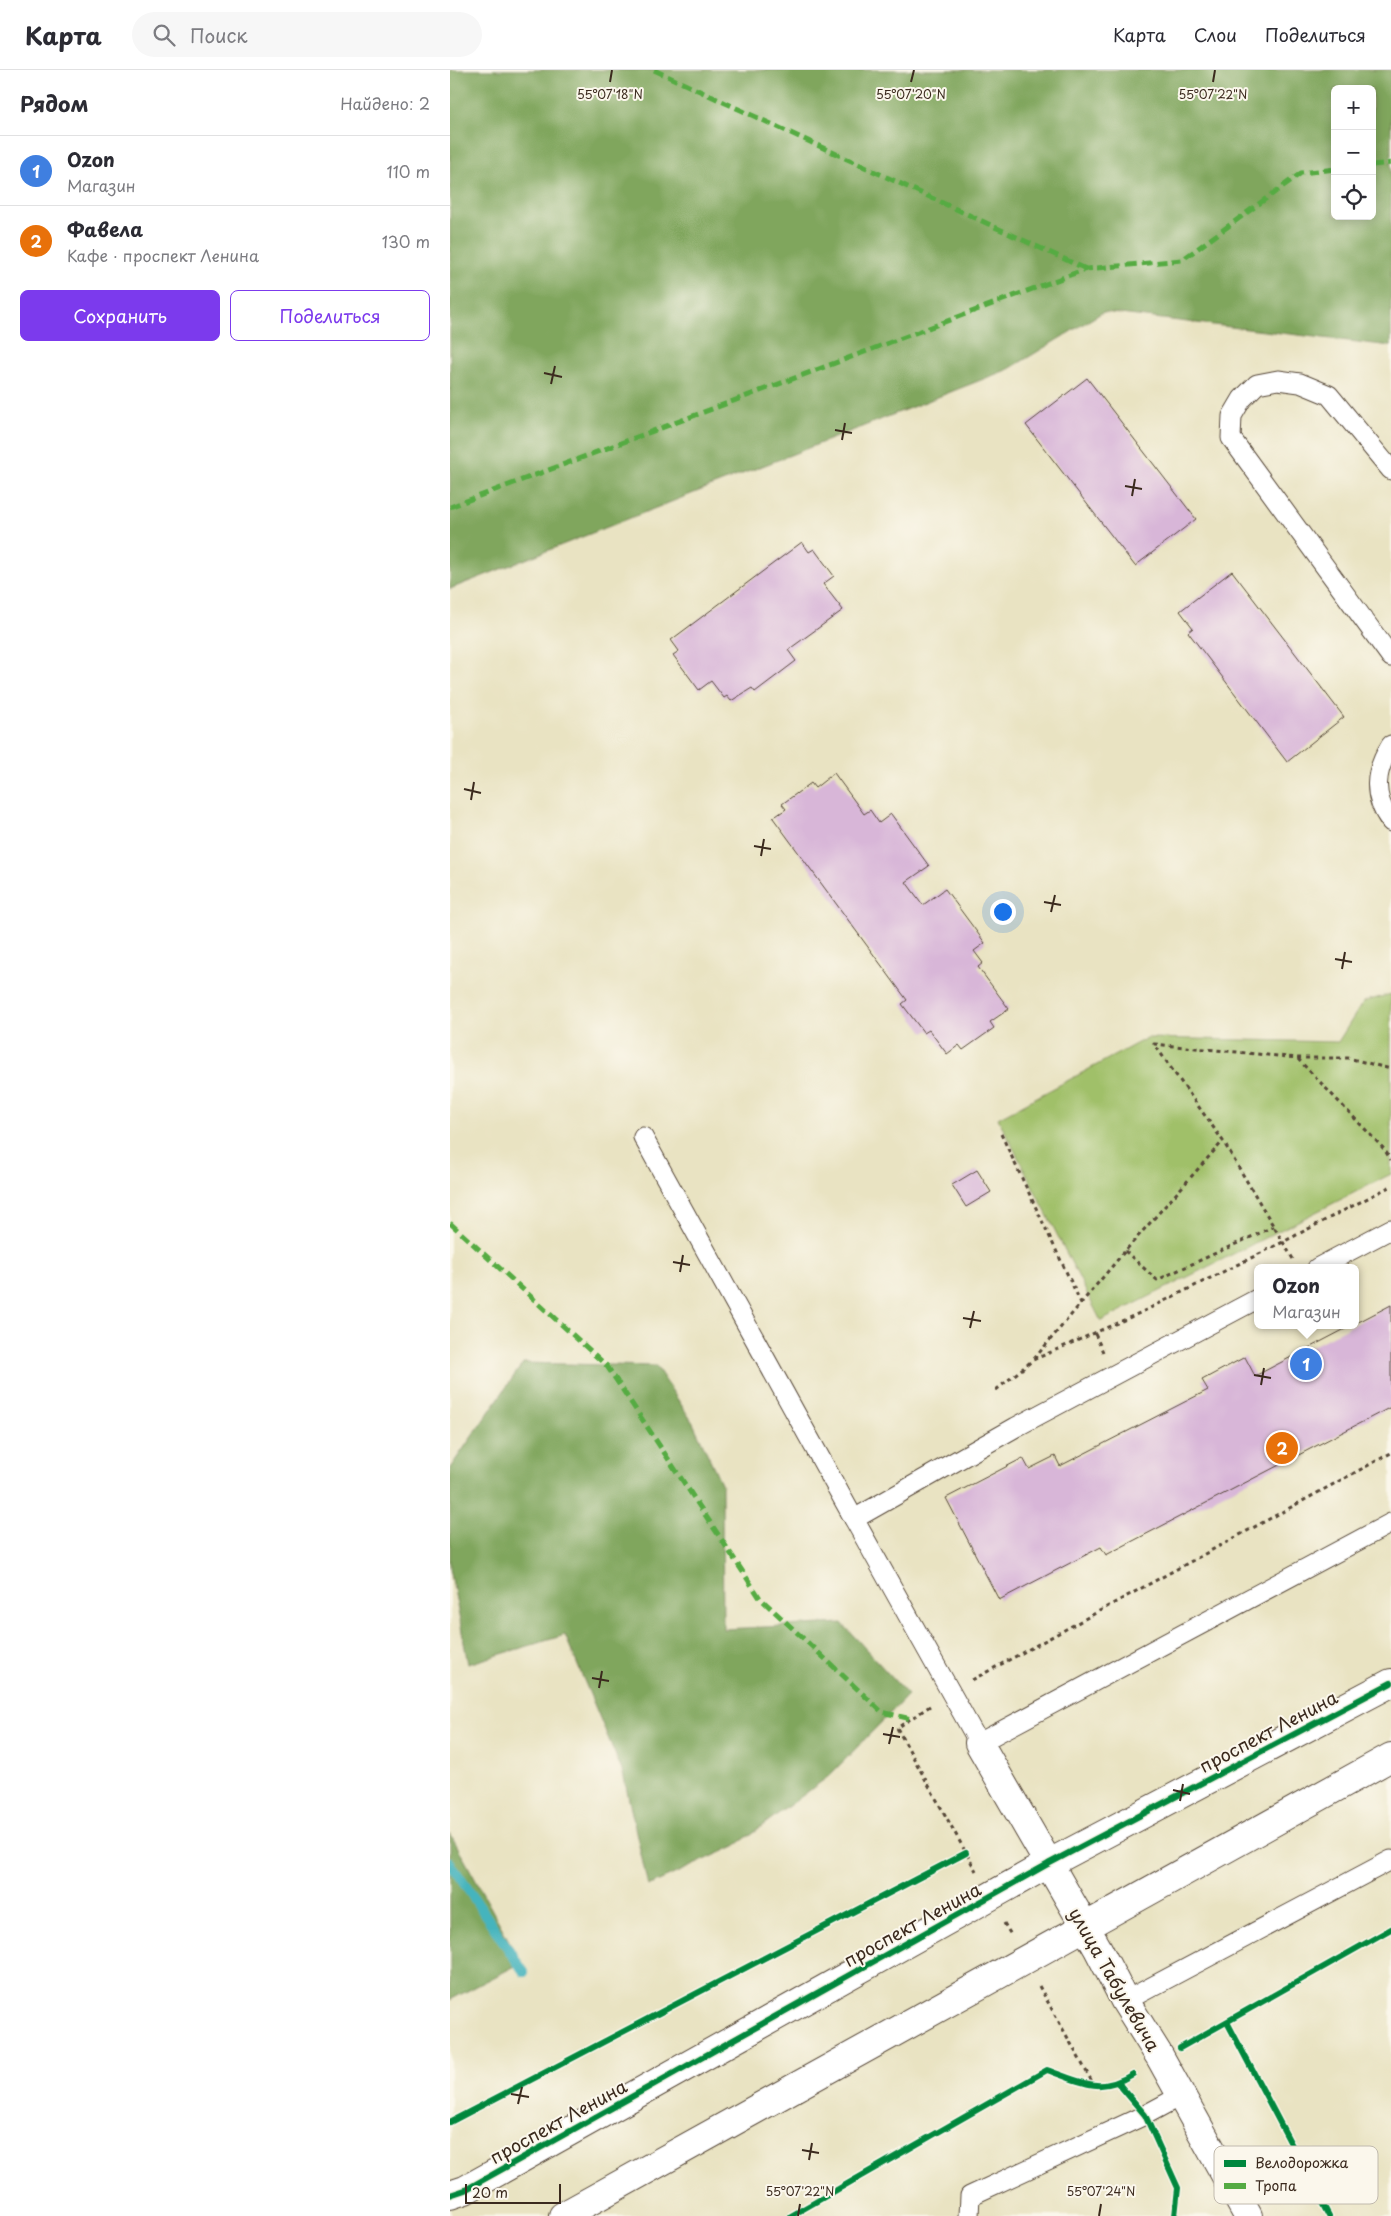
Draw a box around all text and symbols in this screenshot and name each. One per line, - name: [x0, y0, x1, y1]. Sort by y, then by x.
- search box: [132, 12, 482, 57]
- text: Карта: [25, 17, 102, 53]
- icon: search: [150, 21, 178, 49]
- text: Поиск: [190, 21, 248, 49]
- text: Карта: [1113, 21, 1166, 48]
- text: Слои: [1194, 21, 1237, 48]
- text: Поделиться: [1265, 21, 1366, 48]
- text: 55°07'18"N: [577, 85, 643, 103]
- text: 55°07'20"N: [876, 85, 946, 103]
- text: 55°07'22"N: [1179, 85, 1247, 103]
- map controls: [1331, 85, 1376, 220]
- button: +: [1331, 85, 1376, 130]
- text: Рядом: [20, 87, 88, 119]
- text: Найдено: 2: [340, 91, 430, 115]
- button: −: [1331, 130, 1376, 175]
- text: Ozon: [67, 145, 115, 173]
- text: 1: [32, 159, 40, 183]
- text: 110 m: [387, 159, 430, 183]
- text: Магазин: [67, 173, 136, 197]
- button: locate: [1331, 175, 1376, 220]
- text: Фавела: [67, 215, 143, 243]
- text: 2: [30, 229, 42, 253]
- text: 130 m: [382, 229, 430, 253]
- text: Кафе · проспект Ленина: [67, 243, 259, 267]
- button: Сохранить: [20, 290, 220, 341]
- button: Поделиться: [230, 290, 430, 341]
- your location: [990, 899, 1016, 925]
- popup: [1254, 1264, 1359, 1329]
- text: Ozon: [1272, 1271, 1320, 1299]
- text: Магазин: [1272, 1299, 1341, 1323]
- pin: 1: [1290, 1345, 1322, 1383]
- pin: 2: [1266, 1429, 1298, 1467]
- street label: проспект Ленина: [1194, 1683, 1343, 1779]
- street label: проспект Ленина: [838, 1875, 986, 1973]
- street label: улица Табулевича: [1063, 1902, 1168, 2057]
- street label: проспект Ленина: [484, 2072, 632, 2170]
- legend: [1214, 2146, 1378, 2204]
- text: Велодорожка: [1255, 2152, 1349, 2173]
- text: Тропа: [1255, 2175, 1297, 2196]
- scale bar: [465, 2181, 561, 2204]
- text: 20 m: [472, 2182, 508, 2203]
- text: 55°07'22"N: [766, 2182, 834, 2200]
- text: 55°07'24"N: [1067, 2182, 1135, 2200]

